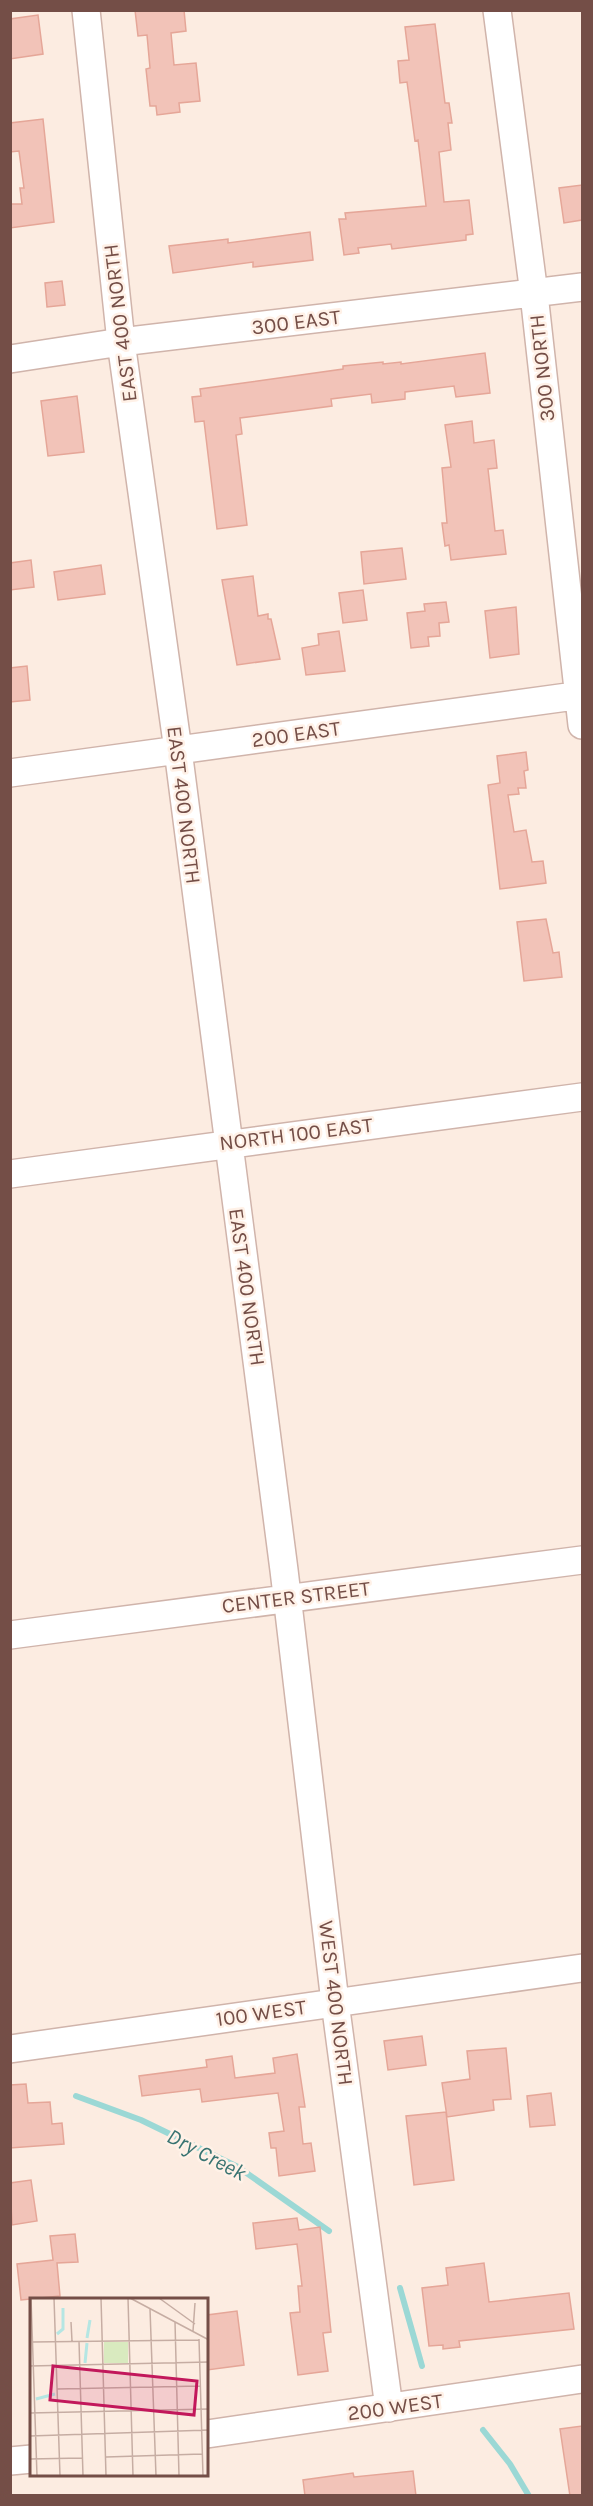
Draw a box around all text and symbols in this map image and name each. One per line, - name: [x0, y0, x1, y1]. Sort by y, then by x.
- street label: EAST 400 NORTH: [98, 243, 142, 403]
- street label: 300 EAST: [250, 305, 342, 339]
- street label: 300 NORTH: [524, 313, 560, 423]
- street label: 200 EAST: [250, 716, 342, 752]
- street label: EAST 400 NORTH: [162, 725, 206, 885]
- street label: NORTH 100 EAST: [218, 1113, 374, 1155]
- street label: EAST 400 NORTH: [224, 1207, 270, 1367]
- street label: CENTER STREET: [220, 1576, 372, 1618]
- street label: WEST 400 NORTH: [314, 1919, 358, 2087]
- street label: 100 WEST: [214, 1995, 308, 2031]
- water label: Dry Creek: [162, 2123, 251, 2187]
- inset map: [30, 2298, 208, 2476]
- street label: 200 WEST: [346, 2388, 445, 2426]

